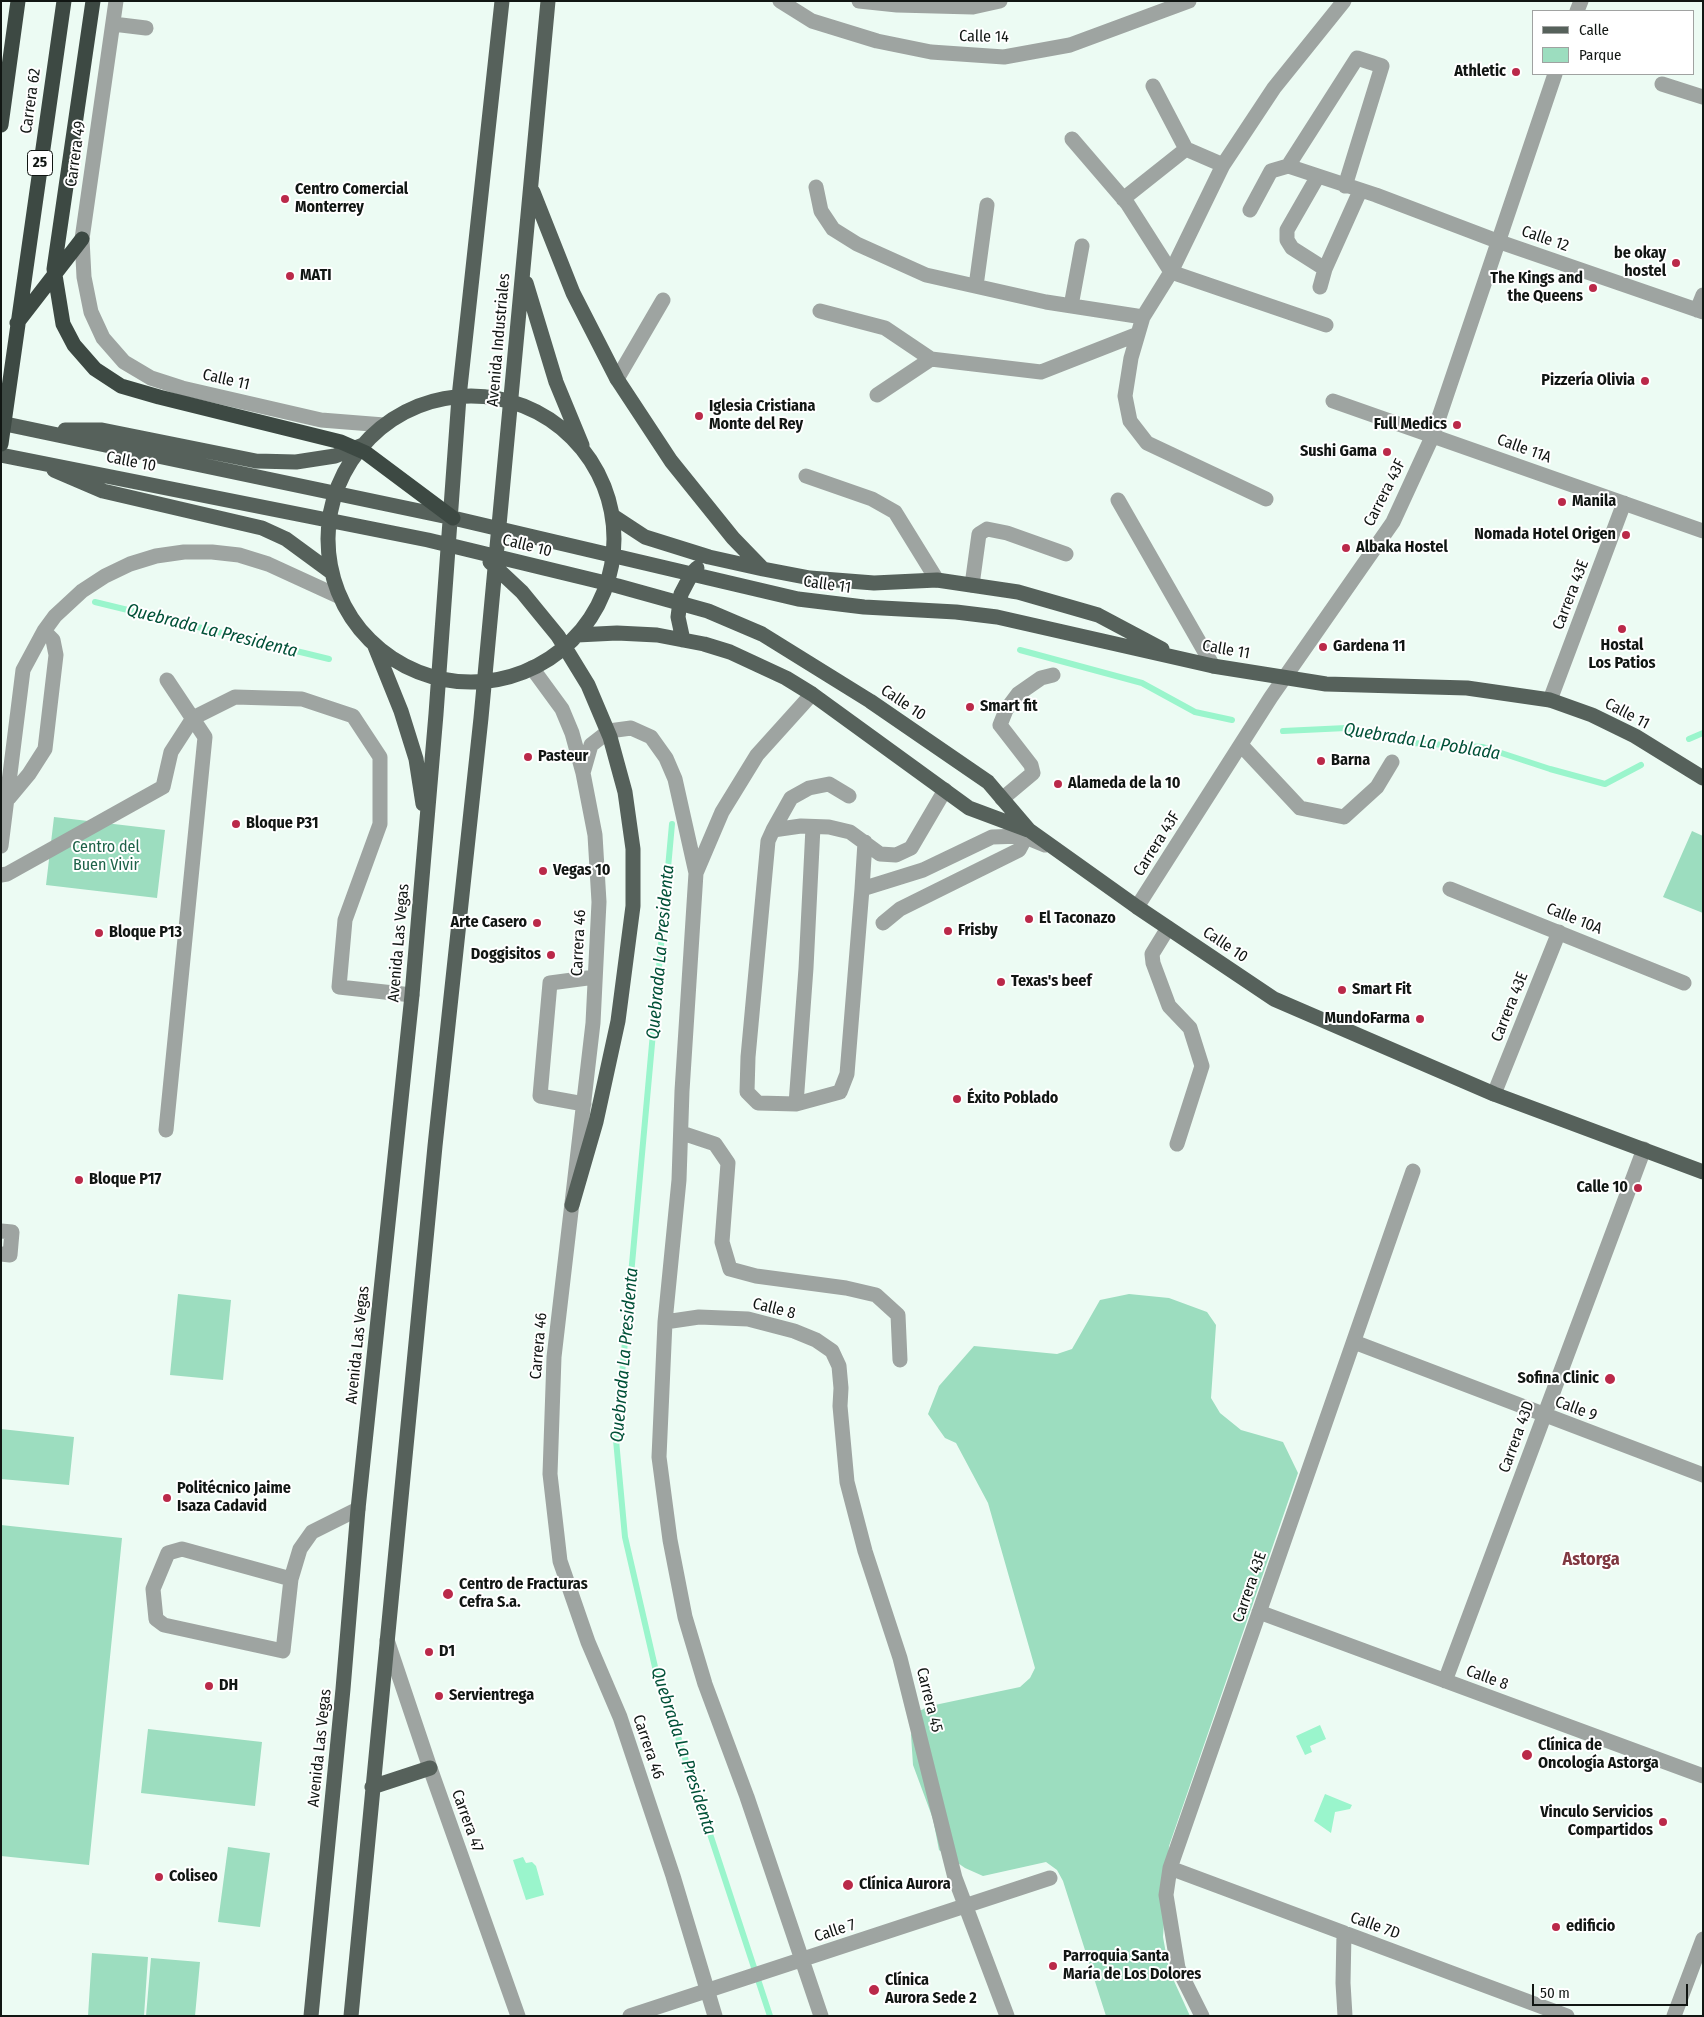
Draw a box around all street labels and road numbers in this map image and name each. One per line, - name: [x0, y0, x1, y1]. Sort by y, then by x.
- street label: Calle 14: [959, 27, 1009, 47]
- street label: Carrera 62: [17, 67, 45, 135]
- street label: Carrera 49: [62, 120, 90, 188]
- road number: 25: [28, 150, 52, 176]
- street label: Calle 12: [1519, 222, 1571, 256]
- street label: Avenida Industriales: [484, 273, 514, 407]
- street label: Calle 11: [200, 365, 252, 395]
- street label: Calle 11A: [1494, 430, 1554, 468]
- street label: Calle 10: [105, 448, 157, 476]
- street label: Carrera 43F: [1360, 456, 1410, 530]
- street label: Calle 10: [500, 531, 554, 561]
- street label: Carrera 43E: [1549, 557, 1593, 633]
- street label: Calle 11: [802, 572, 852, 598]
- street label: Calle 11: [1201, 636, 1251, 664]
- street label: Calle 10: [877, 681, 929, 725]
- street label: Calle 11: [1601, 694, 1653, 734]
- street label: Carrera 43F: [1130, 808, 1184, 880]
- street label: Avenida Las Vegas: [384, 883, 414, 1003]
- street label: Calle 10A: [1543, 899, 1605, 939]
- street label: Carrera 46: [568, 909, 590, 977]
- street label: Calle 10: [1199, 923, 1251, 967]
- street label: Carrera 43E: [1487, 969, 1533, 1045]
- street label: Avenida Las Vegas: [342, 1285, 374, 1405]
- street label: Calle 8: [750, 1294, 798, 1324]
- street label: Carrera 46: [527, 1312, 551, 1380]
- street label: Calle 9: [1552, 1393, 1600, 1425]
- street label: Carrera 43D: [1495, 1398, 1539, 1476]
- street label: Carrera 43E: [1229, 1549, 1271, 1625]
- street label: Calle 8: [1463, 1662, 1511, 1694]
- street label: Carrera 45: [912, 1666, 946, 1734]
- street label: Avenida Las Vegas: [304, 1688, 336, 1808]
- street label: Carrera 46: [628, 1712, 668, 1782]
- street label: Carrera 47: [447, 1787, 487, 1855]
- street label: Calle 7D: [1348, 1908, 1402, 1944]
- street label: Calle 7: [812, 1915, 858, 1947]

